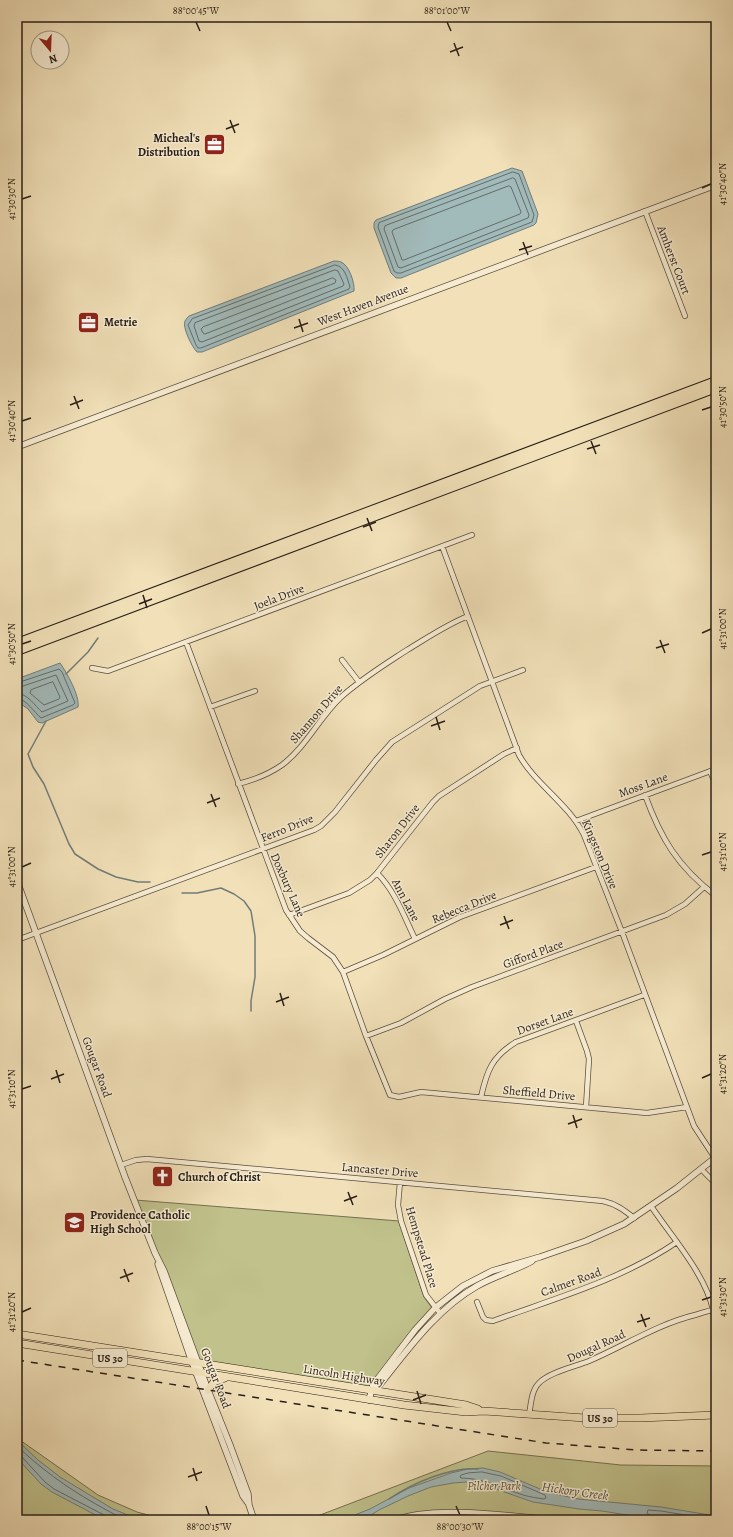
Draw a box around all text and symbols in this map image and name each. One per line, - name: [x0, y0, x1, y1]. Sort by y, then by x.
- text: 88°00'45"W: [173, 4, 220, 17]
- text: 88°01'00"W: [424, 4, 471, 17]
- north arrow: [30, 30, 70, 70]
- text: N: [47, 51, 59, 67]
- place label: Micheal's Distribution: [138, 130, 200, 160]
- office icon: Micheal's Distribution: [202, 132, 228, 158]
- text: 41°30'40"N: [716, 163, 729, 205]
- text: 41°30'30"N: [5, 178, 18, 220]
- street label: Amherst Court: [653, 222, 694, 297]
- street label: West Haven Avenue: [314, 280, 411, 330]
- office icon: Metrie: [76, 309, 102, 335]
- place label: Metrie: [104, 314, 138, 330]
- text: 41°30'50"N: [716, 386, 729, 428]
- text: 41°30'40"N: [5, 400, 18, 442]
- street label: Joela Drive: [252, 580, 306, 614]
- text: 41°31'00"N: [716, 608, 729, 650]
- text: 41°30'50"N: [5, 623, 18, 665]
- street label: Shannon Drive: [286, 681, 346, 747]
- street label: Moss Lane: [616, 769, 670, 801]
- street label: Sharon Drive: [371, 801, 423, 861]
- street label: Ferro Drive: [258, 810, 316, 846]
- street label: Kingston Drive: [578, 817, 622, 891]
- text: 41°31'10"N: [716, 832, 729, 872]
- text: 41°31'00"N: [5, 846, 18, 888]
- street label: Doxbury Lane: [267, 850, 309, 920]
- street label: Ann Lane: [388, 875, 424, 924]
- street label: Rebecca Drive: [429, 887, 499, 927]
- street label: Gifford Place: [501, 936, 565, 972]
- street label: Dorset Lane: [514, 1003, 576, 1039]
- street label: Gougar Road: [79, 1034, 116, 1100]
- text: 41°31'20"N: [716, 1054, 729, 1094]
- text: 41°31'10"N: [5, 1069, 18, 1109]
- street label: Sheffield Drive: [502, 1082, 576, 1104]
- street label: Lancaster Drive: [341, 1159, 419, 1181]
- church icon: Church of Christ: [150, 1164, 176, 1190]
- place label: Church of Christ: [178, 1169, 261, 1185]
- street label: Hempstead Place: [402, 1204, 442, 1290]
- place label: Providence Catholic High School: [90, 1207, 190, 1237]
- school or university icon: Providence Catholic High School: [62, 1209, 88, 1235]
- street label: Calmer Road: [538, 1263, 604, 1300]
- text: 41°31'30"N: [716, 1277, 729, 1317]
- text: 41°31'20"N: [5, 1292, 18, 1332]
- street label: Dougal Road: [564, 1326, 628, 1366]
- street label: Gougar Road: [197, 1345, 235, 1411]
- road number: US 30: [93, 1349, 127, 1367]
- street label: Lincoln Highway: [302, 1361, 387, 1389]
- road number: US 30: [583, 1409, 617, 1427]
- park label: Pilcher Park: [467, 1478, 522, 1494]
- water label: Hickory Creek: [540, 1478, 610, 1504]
- text: 88°00'15"W: [186, 1520, 232, 1533]
- text: 88°00'30"W: [437, 1520, 484, 1533]

